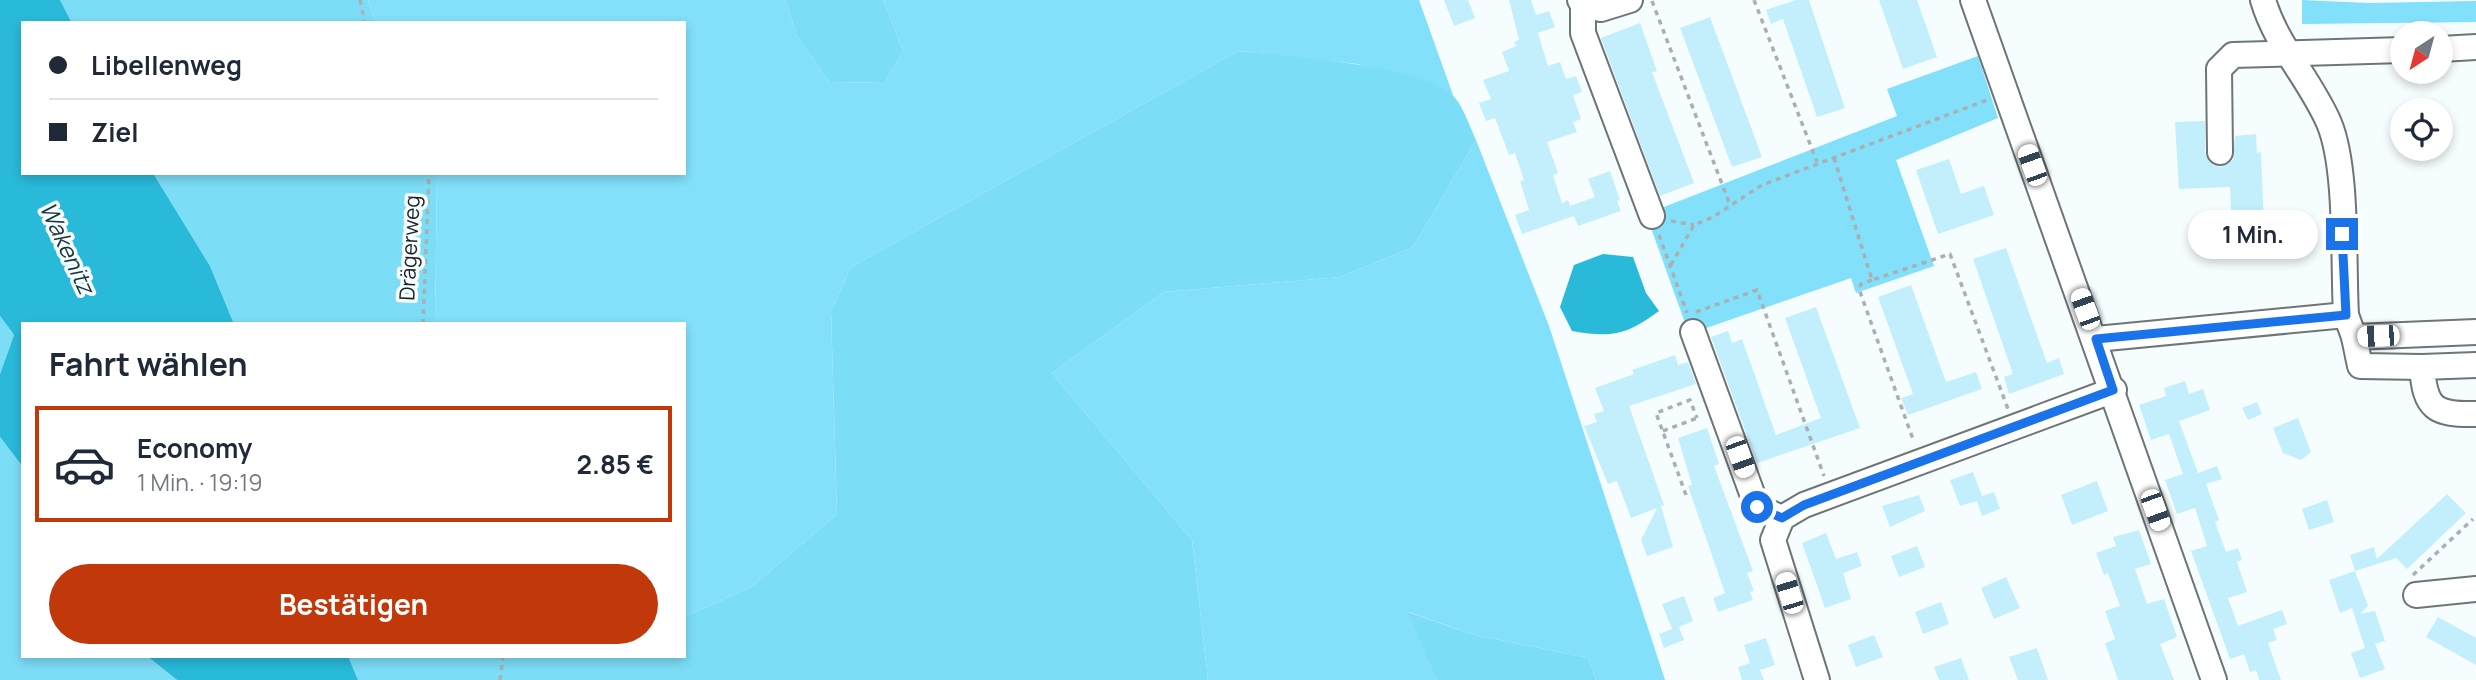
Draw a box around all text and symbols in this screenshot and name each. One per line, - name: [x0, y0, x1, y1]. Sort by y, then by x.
- north arrow: [2390, 21, 2454, 84]
- map controls: [2390, 21, 2453, 161]
- text: Libellenweg: [91, 47, 242, 83]
- button: locate: [2390, 98, 2453, 161]
- text: Ziel: [91, 114, 139, 150]
- car: [2015, 142, 2050, 188]
- street label: Drägerweg: [392, 194, 426, 301]
- water label: Wakenitz: [33, 196, 104, 301]
- callout: 1 Min.: [2188, 210, 2318, 258]
- text: 1 Min.: [2222, 218, 2284, 250]
- route end: [2326, 218, 2358, 250]
- car: [2068, 286, 2103, 332]
- car: [2357, 325, 2400, 347]
- text: Fahrt wählen: [49, 342, 248, 386]
- text: Economy: [137, 430, 252, 466]
- icon: car: [53, 433, 116, 496]
- car: [1723, 434, 1758, 480]
- text: 2.85 €: [577, 446, 654, 482]
- text: 1 Min. · 19:19: [137, 466, 263, 498]
- car: [2138, 487, 2173, 533]
- route start: [1741, 491, 1773, 523]
- button: Bestätigen: [49, 564, 658, 644]
- car: [1773, 570, 1806, 616]

